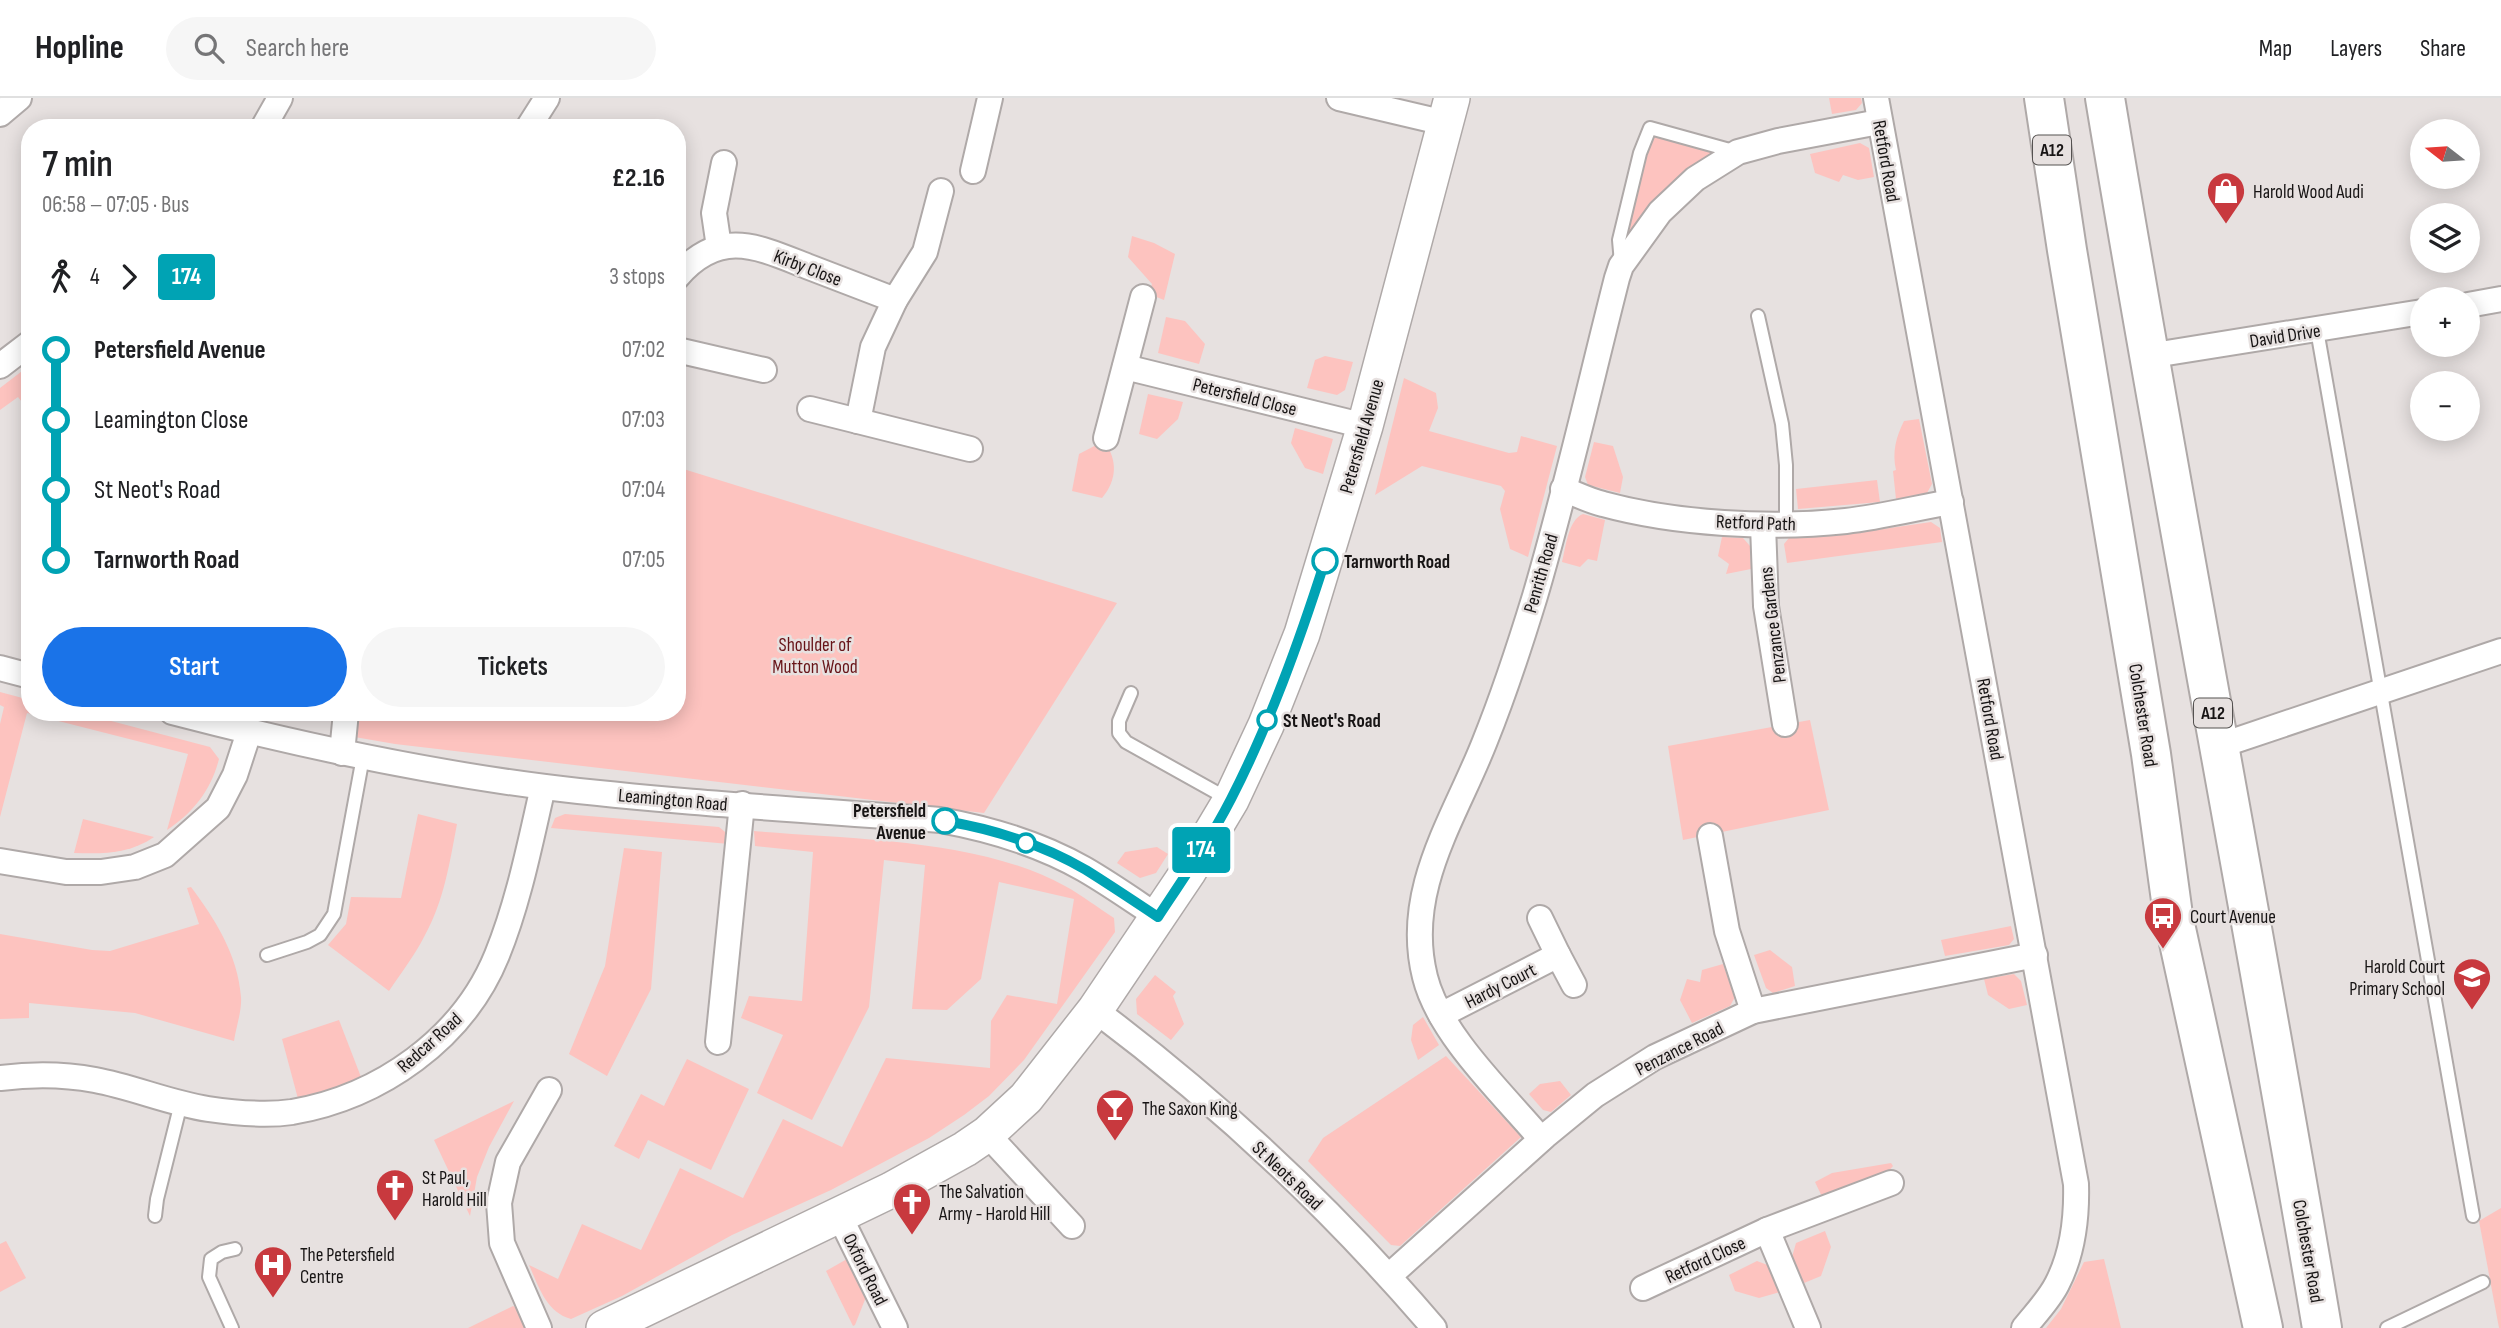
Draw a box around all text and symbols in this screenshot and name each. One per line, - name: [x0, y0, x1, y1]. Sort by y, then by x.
- search box: [166, 17, 656, 80]
- text: Hopline: [35, 28, 124, 68]
- icon: search: [190, 29, 228, 67]
- text: Search here: [246, 33, 349, 64]
- text: Map: [2259, 34, 2292, 63]
- text: Layers: [2330, 34, 2382, 63]
- text: Share: [2420, 34, 2466, 63]
- street label: Retford Road: [1867, 119, 1904, 204]
- north arrow: [2410, 119, 2480, 189]
- map controls: [2410, 119, 2480, 441]
- road number: A12: [2033, 136, 2071, 164]
- text: 7 min: [42, 142, 113, 187]
- text: £2.16: [612, 163, 665, 194]
- shop icon: Harold Wood Audi: [2205, 170, 2247, 225]
- place label: Harold Wood Audi: [2253, 181, 2364, 204]
- text: 06:58 – 07:05 · Bus: [42, 191, 189, 219]
- button: layers: [2410, 203, 2480, 273]
- street label: Kirby Close: [770, 245, 845, 292]
- icon: walk: [42, 258, 80, 296]
- icon: forward: [110, 258, 148, 296]
- text: 174: [172, 262, 201, 291]
- text: 4: [90, 263, 100, 291]
- text: 3 stops: [609, 263, 665, 291]
- button: +: [2410, 287, 2480, 357]
- street label: David Drive: [2248, 320, 2322, 353]
- text: Petersfield Avenue: [94, 335, 266, 366]
- text: 07:02: [622, 336, 665, 364]
- button: −: [2410, 371, 2480, 441]
- street label: Petersfield Close: [1190, 373, 1299, 421]
- street label: Petersfield Avenue: [1335, 377, 1390, 496]
- text: Leamington Close: [94, 405, 249, 436]
- text: 07:03: [622, 406, 665, 434]
- text: St Neot's Road: [94, 475, 221, 506]
- text: 07:04: [622, 476, 665, 504]
- street label: Retford Path: [1716, 511, 1796, 536]
- street label: Penrith Road: [1519, 531, 1564, 616]
- text: Tarnworth Road: [94, 545, 239, 576]
- text: 07:05: [622, 546, 665, 574]
- marker: Tarnworth Road: [1312, 548, 1338, 574]
- place label: Tarnworth Road: [1344, 551, 1450, 574]
- street label: Penzance Gardens: [1755, 565, 1792, 684]
- button: Start: [42, 627, 347, 707]
- button: Tickets: [361, 627, 665, 707]
- park label: Shoulder of Mutton Wood: [772, 634, 858, 679]
- street label: Colchester Road: [2123, 662, 2162, 768]
- street label: Retford Road: [1971, 677, 2008, 762]
- road number: A12: [2194, 698, 2232, 728]
- marker: St Neot's Road: [1257, 710, 1277, 730]
- place label: St Neot's Road: [1283, 710, 1381, 733]
- street label: Leamington Road: [617, 784, 728, 817]
- place label: Petersfield Avenue: [853, 800, 926, 845]
- marker: Petersfield Avenue: [932, 808, 958, 834]
- line badge: 174: [1161, 827, 1241, 873]
- unlabelled marker: [1016, 833, 1036, 853]
- text: 174: [1186, 835, 1216, 864]
- bus stop icon: Court Avenue: [2142, 895, 2184, 950]
- place label: Court Avenue: [2190, 906, 2276, 929]
- place label: Harold Court Primary School: [2349, 956, 2445, 1001]
- school or university icon: Harold Court Primary School: [2451, 956, 2493, 1011]
- street label: Hardy Court: [1461, 959, 1540, 1014]
- street label: Redcar Road: [393, 1008, 467, 1078]
- street label: Penzance Road: [1632, 1017, 1728, 1081]
- bar icon: The Saxon King: [1094, 1087, 1136, 1142]
- place label: The Saxon King: [1142, 1098, 1238, 1121]
- street label: St Neots Road: [1247, 1137, 1327, 1215]
- church icon: St Paul, Harold Hill: [374, 1167, 416, 1222]
- place label: St Paul, Harold Hill: [422, 1167, 487, 1212]
- church icon: The Salvation Army - Harold Hill: [891, 1181, 933, 1236]
- place label: The Salvation Army - Harold Hill: [938, 1181, 1050, 1226]
- street label: Colchester Road: [2287, 1198, 2328, 1305]
- street label: Oxford Road: [837, 1230, 892, 1309]
- street label: Retford Close: [1662, 1232, 1750, 1289]
- hospital icon: The Petersfield Centre: [252, 1244, 294, 1299]
- place label: The Petersfield Centre: [300, 1244, 395, 1289]

